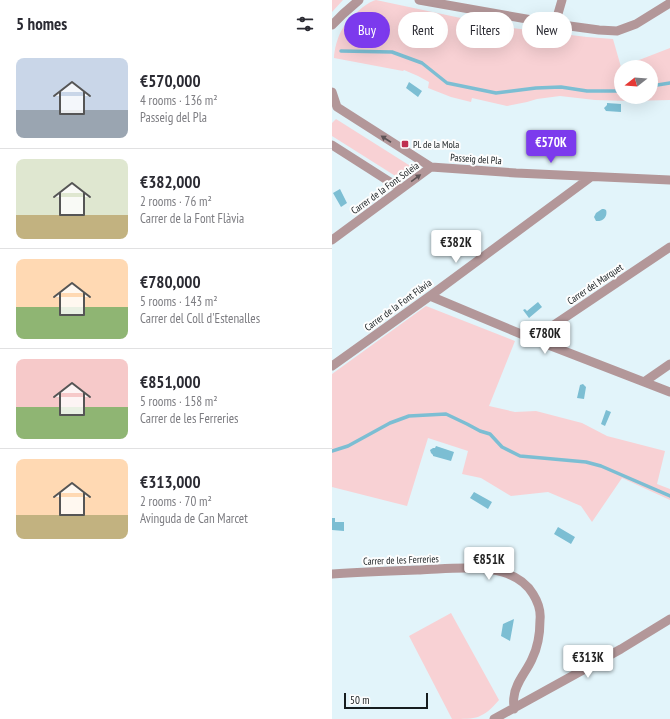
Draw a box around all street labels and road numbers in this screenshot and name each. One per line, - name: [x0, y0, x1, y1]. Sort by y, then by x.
- street label: Passeig del Pla: [450, 151, 502, 167]
- street label: Carrer de la Font Soleia: [348, 159, 422, 217]
- street label: Carrer del Marquet: [565, 260, 626, 307]
- street label: Carrer de la Font Flàvia: [362, 276, 434, 334]
- street label: Carrer de les Ferreries: [363, 552, 440, 568]

